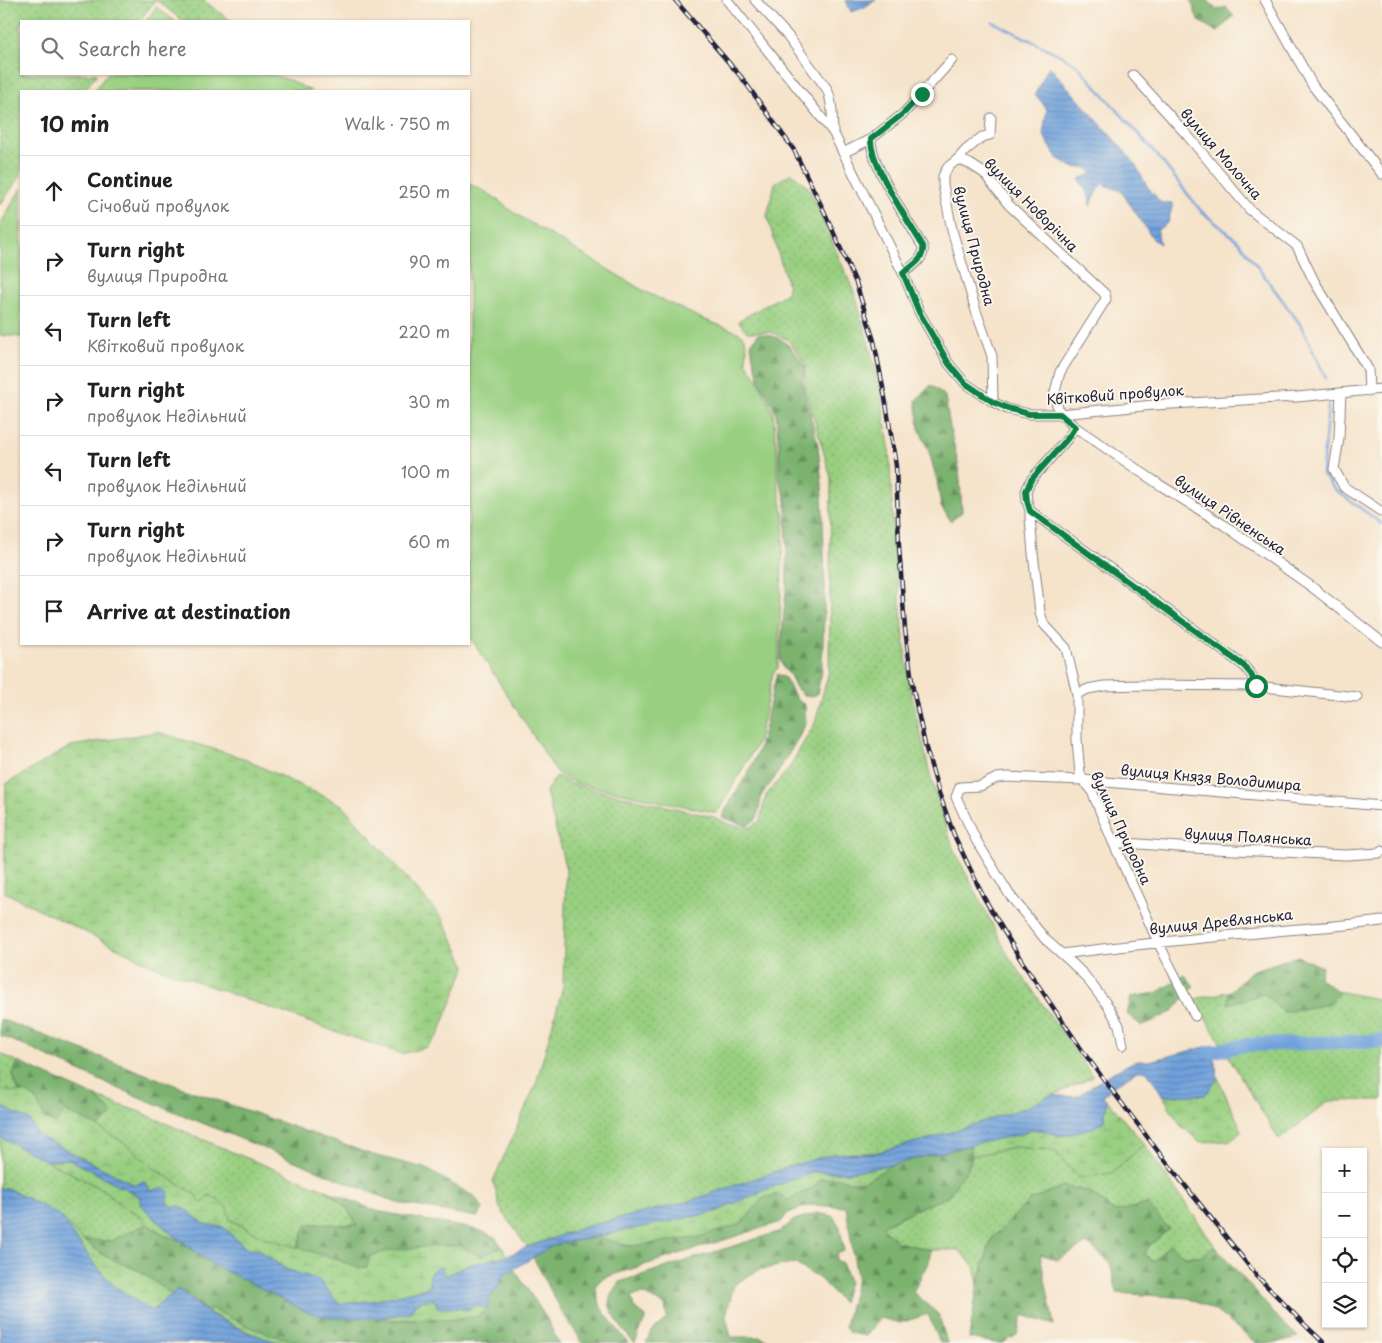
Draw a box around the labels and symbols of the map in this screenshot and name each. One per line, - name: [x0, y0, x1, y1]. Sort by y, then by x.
- route end: [911, 83, 934, 106]
- street label: вулиця Молочна: [1176, 103, 1267, 204]
- street label: вулиця Новорічна: [980, 153, 1083, 257]
- street label: вулиця Природна: [948, 184, 1001, 308]
- street label: Квітковий провулок: [1046, 379, 1185, 410]
- street label: вулиця Рівненська: [1170, 469, 1290, 560]
- route start: [1245, 675, 1268, 698]
- street label: вулиця Князя Володимира: [1120, 759, 1302, 796]
- street label: вулиця Природна: [1086, 768, 1157, 888]
- street label: вулиця Полянська: [1184, 823, 1313, 850]
- street label: вулиця Древлянська: [1148, 904, 1294, 939]

